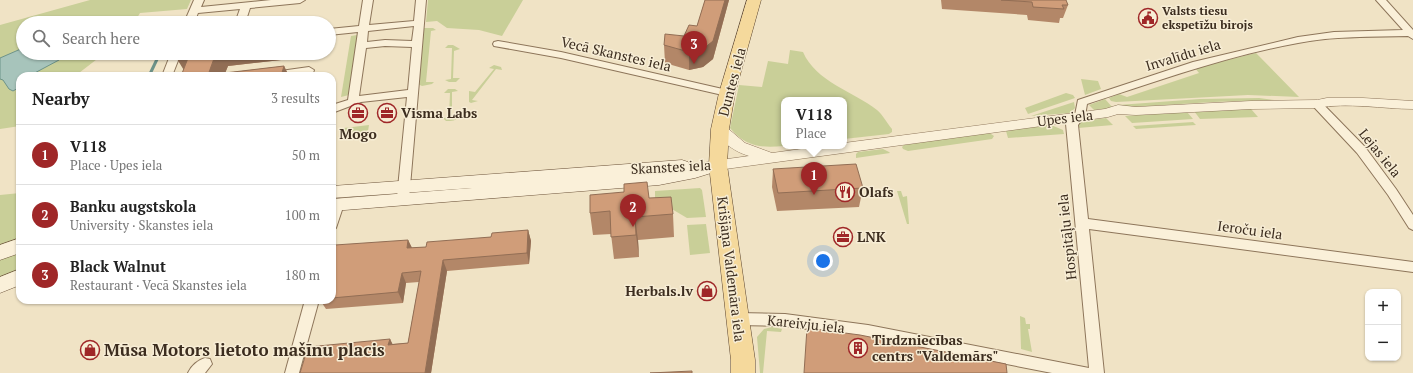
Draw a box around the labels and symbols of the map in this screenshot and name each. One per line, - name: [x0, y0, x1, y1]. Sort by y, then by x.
- place label: Valsts tiesu ekspetīžu birojs: [1162, 3, 1253, 32]
- public building icon: Valsts tiesu ekspetīžu birojs: [1137, 7, 1159, 29]
- pin: 3: [681, 31, 707, 64]
- street label: Vecā Skanstes iela: [559, 32, 673, 75]
- street label: Invalīdu iela: [1143, 34, 1223, 75]
- street label: Duntes iela: [713, 45, 750, 118]
- office icon: Mogo: [347, 102, 369, 124]
- office icon: Visma Labs: [376, 102, 398, 124]
- place label: Visma Labs: [401, 103, 477, 122]
- street label: Upes iela: [1036, 105, 1094, 130]
- place label: Mogo: [339, 124, 377, 143]
- street label: Lejas iela: [1355, 124, 1406, 181]
- street label: Skanstes iela: [630, 155, 712, 178]
- pin: 1: [801, 162, 827, 195]
- restaurant icon: Olafs: [834, 181, 856, 203]
- place label: Olafs: [859, 182, 893, 201]
- street label: Hospitāļu iela: [1053, 193, 1080, 281]
- pin: 2: [620, 194, 646, 227]
- street label: Krišjāņa Valdemāra iela: [713, 195, 750, 343]
- street label: Ieroču iela: [1216, 216, 1284, 243]
- office icon: LNK: [832, 226, 854, 248]
- place label: LNK: [857, 227, 886, 246]
- your location: [813, 251, 833, 271]
- shop icon: Herbals.lv: [696, 280, 718, 302]
- place label: Herbals.lv: [625, 281, 693, 300]
- street label: Kareivju iela: [766, 310, 846, 337]
- place label: Tirdzniecības centrs "Valdemārs": [872, 330, 998, 365]
- building icon: Tirdzniecības centrs "Valdemārs": [847, 337, 869, 359]
- place label: Mūsa Motors lietoto mašīnu placis: [104, 338, 385, 361]
- shop icon: Mūsa Motors lietoto mašīnu placis: [79, 339, 101, 361]

